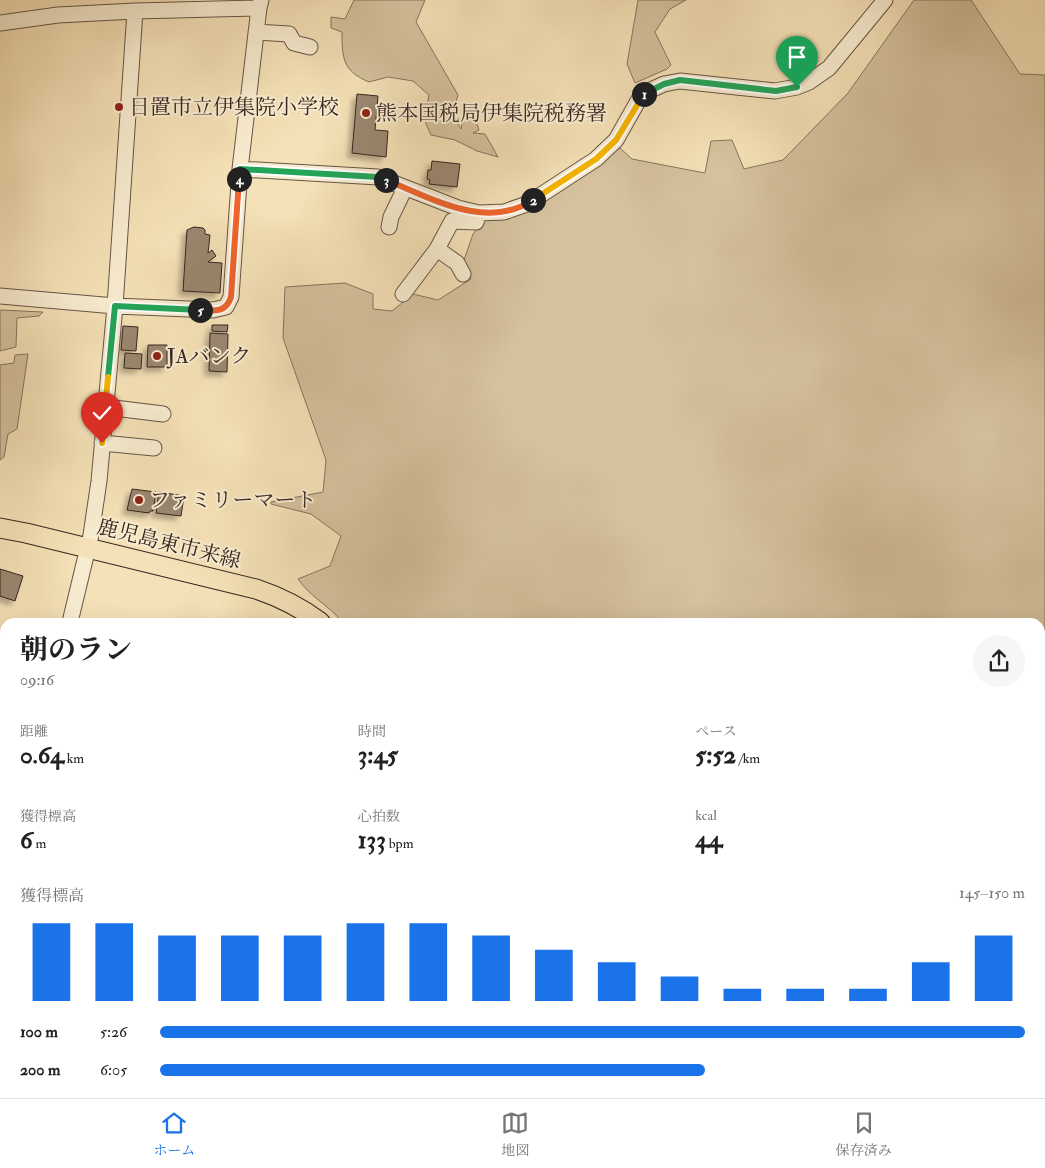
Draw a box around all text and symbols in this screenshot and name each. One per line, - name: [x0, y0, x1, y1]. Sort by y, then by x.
- pin: [776, 36, 818, 87]
- icon: arrive: [783, 43, 811, 71]
- pin: 1: [632, 82, 656, 106]
- text: 1: [642, 86, 647, 103]
- place label: 日置市立伊集院小学校: [129, 94, 339, 121]
- place label: 熊本国税局伊集院税務署: [376, 100, 607, 127]
- marker: 日置市立伊集院小学校: [113, 101, 125, 113]
- marker: 熊本国税局伊集院税務署: [360, 107, 372, 119]
- pin: 4: [226, 166, 252, 192]
- pin: 3: [374, 168, 398, 192]
- text: 4: [236, 171, 243, 188]
- text: 3: [384, 172, 389, 189]
- pin: 2: [520, 188, 546, 212]
- text: 2: [530, 192, 537, 209]
- pin: 5: [188, 298, 212, 322]
- text: 5: [197, 302, 204, 319]
- place label: JAバンク: [166, 343, 251, 370]
- marker: JAバンク: [151, 350, 163, 362]
- pin: [81, 392, 123, 443]
- icon: check: [88, 399, 116, 427]
- place label: ファミリーマート: [149, 487, 317, 514]
- marker: ファミリーマート: [133, 494, 145, 506]
- street label: 鹿児島東市来線: [94, 513, 244, 575]
- text: 朝のラン: [20, 633, 132, 668]
- button: share: [973, 635, 1025, 687]
- text: 09:16: [20, 670, 54, 690]
- text: 距離: [20, 723, 48, 740]
- text: 時間: [358, 723, 386, 740]
- text: ペース: [695, 723, 737, 740]
- text: 0.64: [20, 740, 64, 771]
- text: 3:45: [358, 740, 398, 771]
- text: 5:52: [695, 740, 736, 771]
- text: km: [64, 750, 84, 767]
- text: /km: [736, 750, 760, 767]
- text: kcal: [695, 807, 717, 824]
- text: 獲得標高: [20, 808, 76, 825]
- text: 心拍数: [358, 808, 400, 825]
- text: 44: [695, 824, 722, 855]
- text: 6: [20, 825, 33, 856]
- text: 133: [358, 825, 386, 856]
- text: m: [33, 835, 46, 852]
- text: bpm: [386, 835, 414, 852]
- text: 145–150 m: [959, 883, 1025, 903]
- text: 獲得標高: [20, 886, 84, 906]
- text: 100 m: [20, 1022, 58, 1042]
- text: 5:26: [100, 1022, 127, 1042]
- text: 200 m: [20, 1060, 60, 1080]
- text: 6:05: [100, 1060, 127, 1080]
- tab: ホーム: [153, 1109, 195, 1159]
- tab: 地図: [501, 1109, 529, 1159]
- tab: 保存済み: [836, 1109, 892, 1159]

